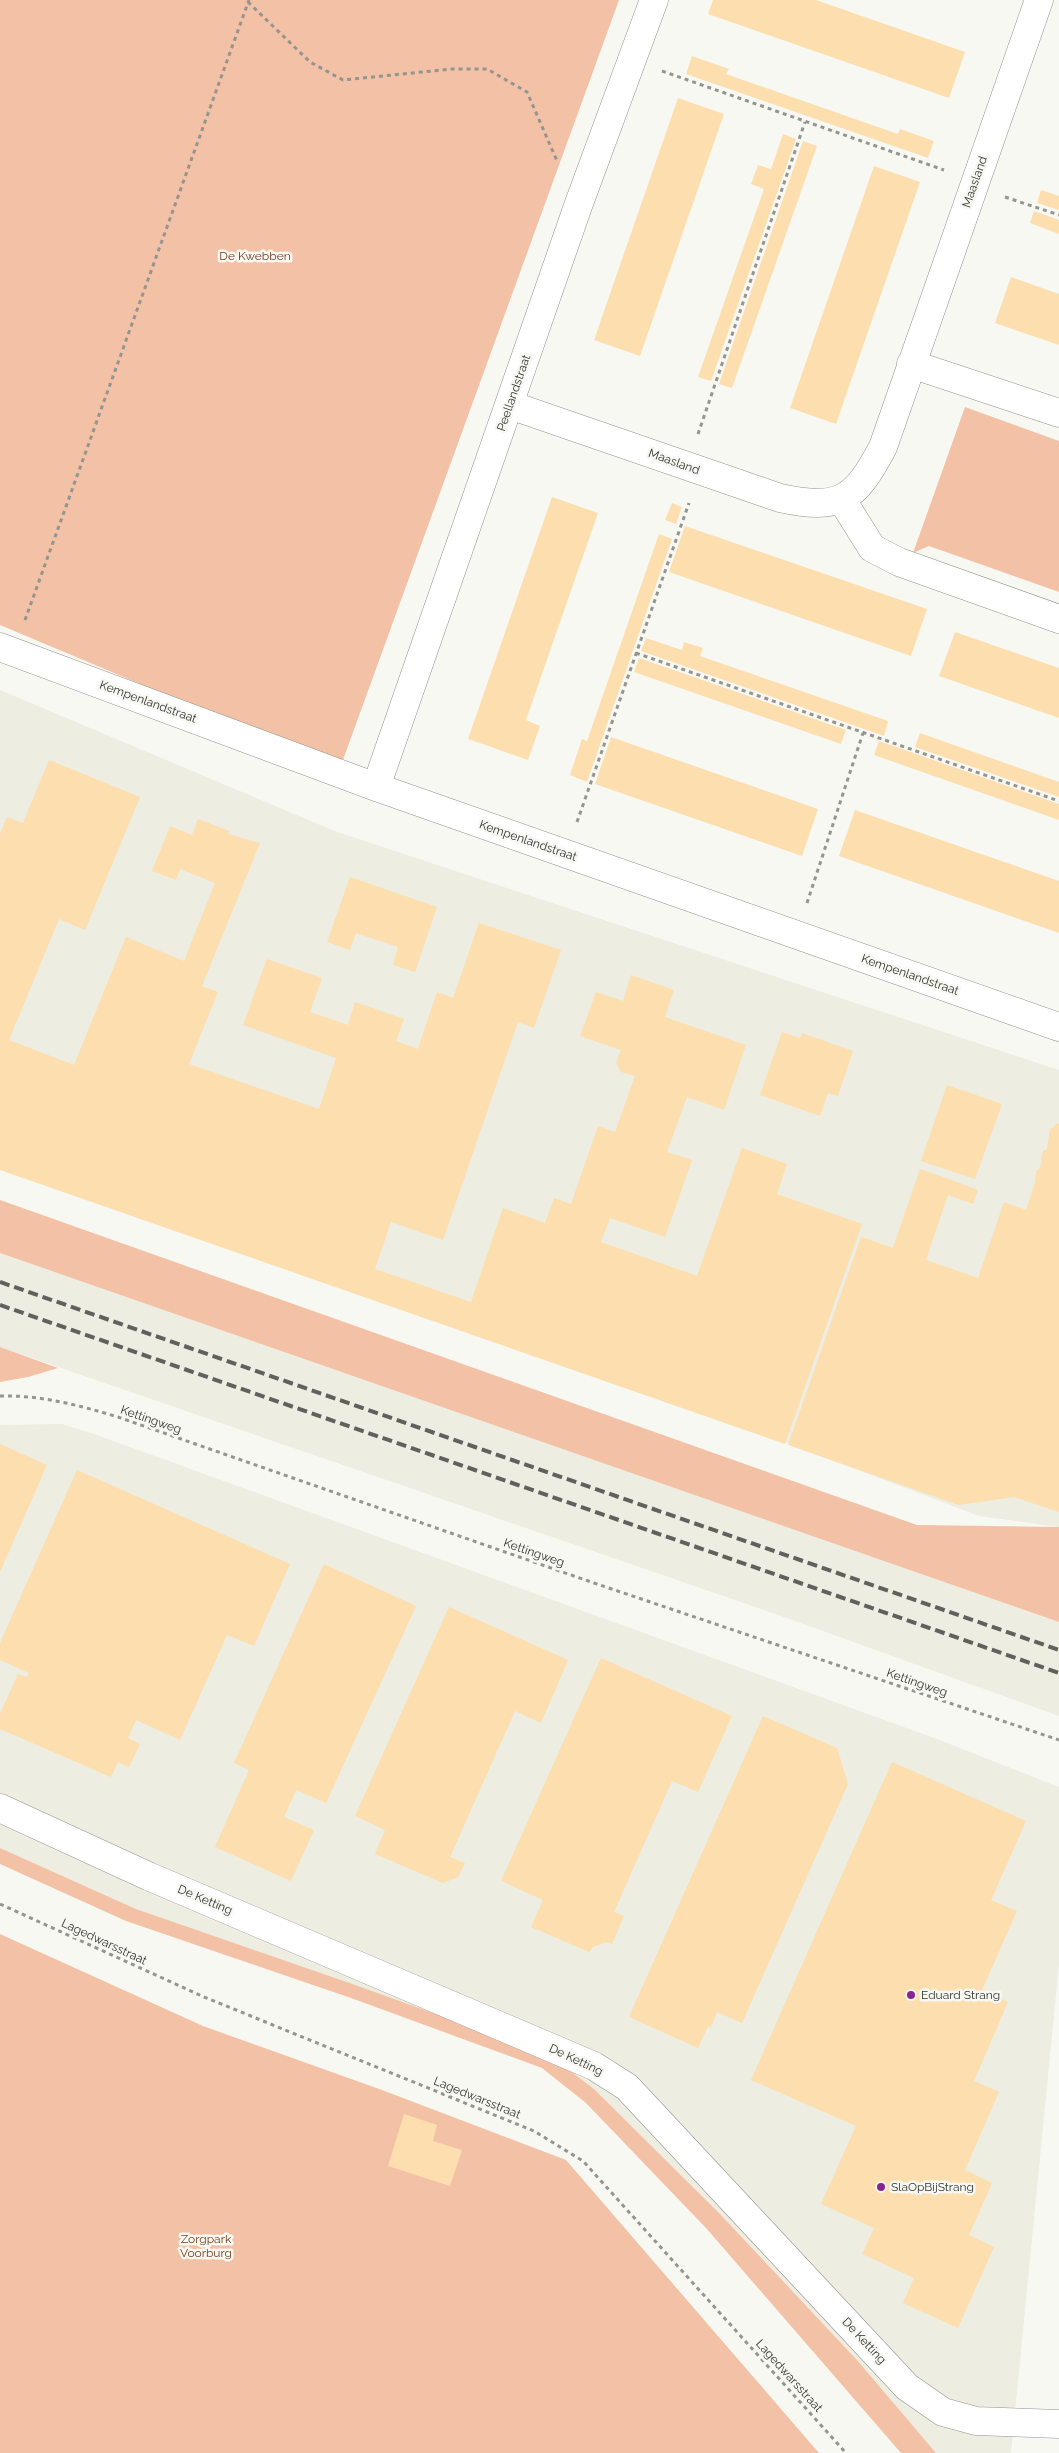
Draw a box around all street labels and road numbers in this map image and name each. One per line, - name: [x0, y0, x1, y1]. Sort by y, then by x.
- street label: Maasland: [959, 154, 991, 210]
- street label: Peellandstraat: [494, 353, 534, 433]
- street label: Maasland: [646, 446, 702, 478]
- street label: Kempenlandstraat: [98, 678, 198, 726]
- street label: Kempenlandstraat: [477, 818, 579, 864]
- street label: Kempenlandstraat: [859, 952, 961, 998]
- street label: Kettingweg: [119, 1403, 183, 1437]
- street label: Kettingweg: [502, 1536, 566, 1570]
- street label: Kettingweg: [885, 1666, 949, 1700]
- street label: De Ketting: [175, 1882, 235, 1918]
- street label: Lagedwarsstraat: [59, 1916, 149, 1968]
- street label: De Ketting: [547, 2041, 605, 2079]
- street label: Lagedwarsstraat: [431, 2074, 523, 2122]
- street label: De Ketting: [839, 2315, 889, 2367]
- street label: Lagedwarsstraat: [753, 2337, 825, 2415]

